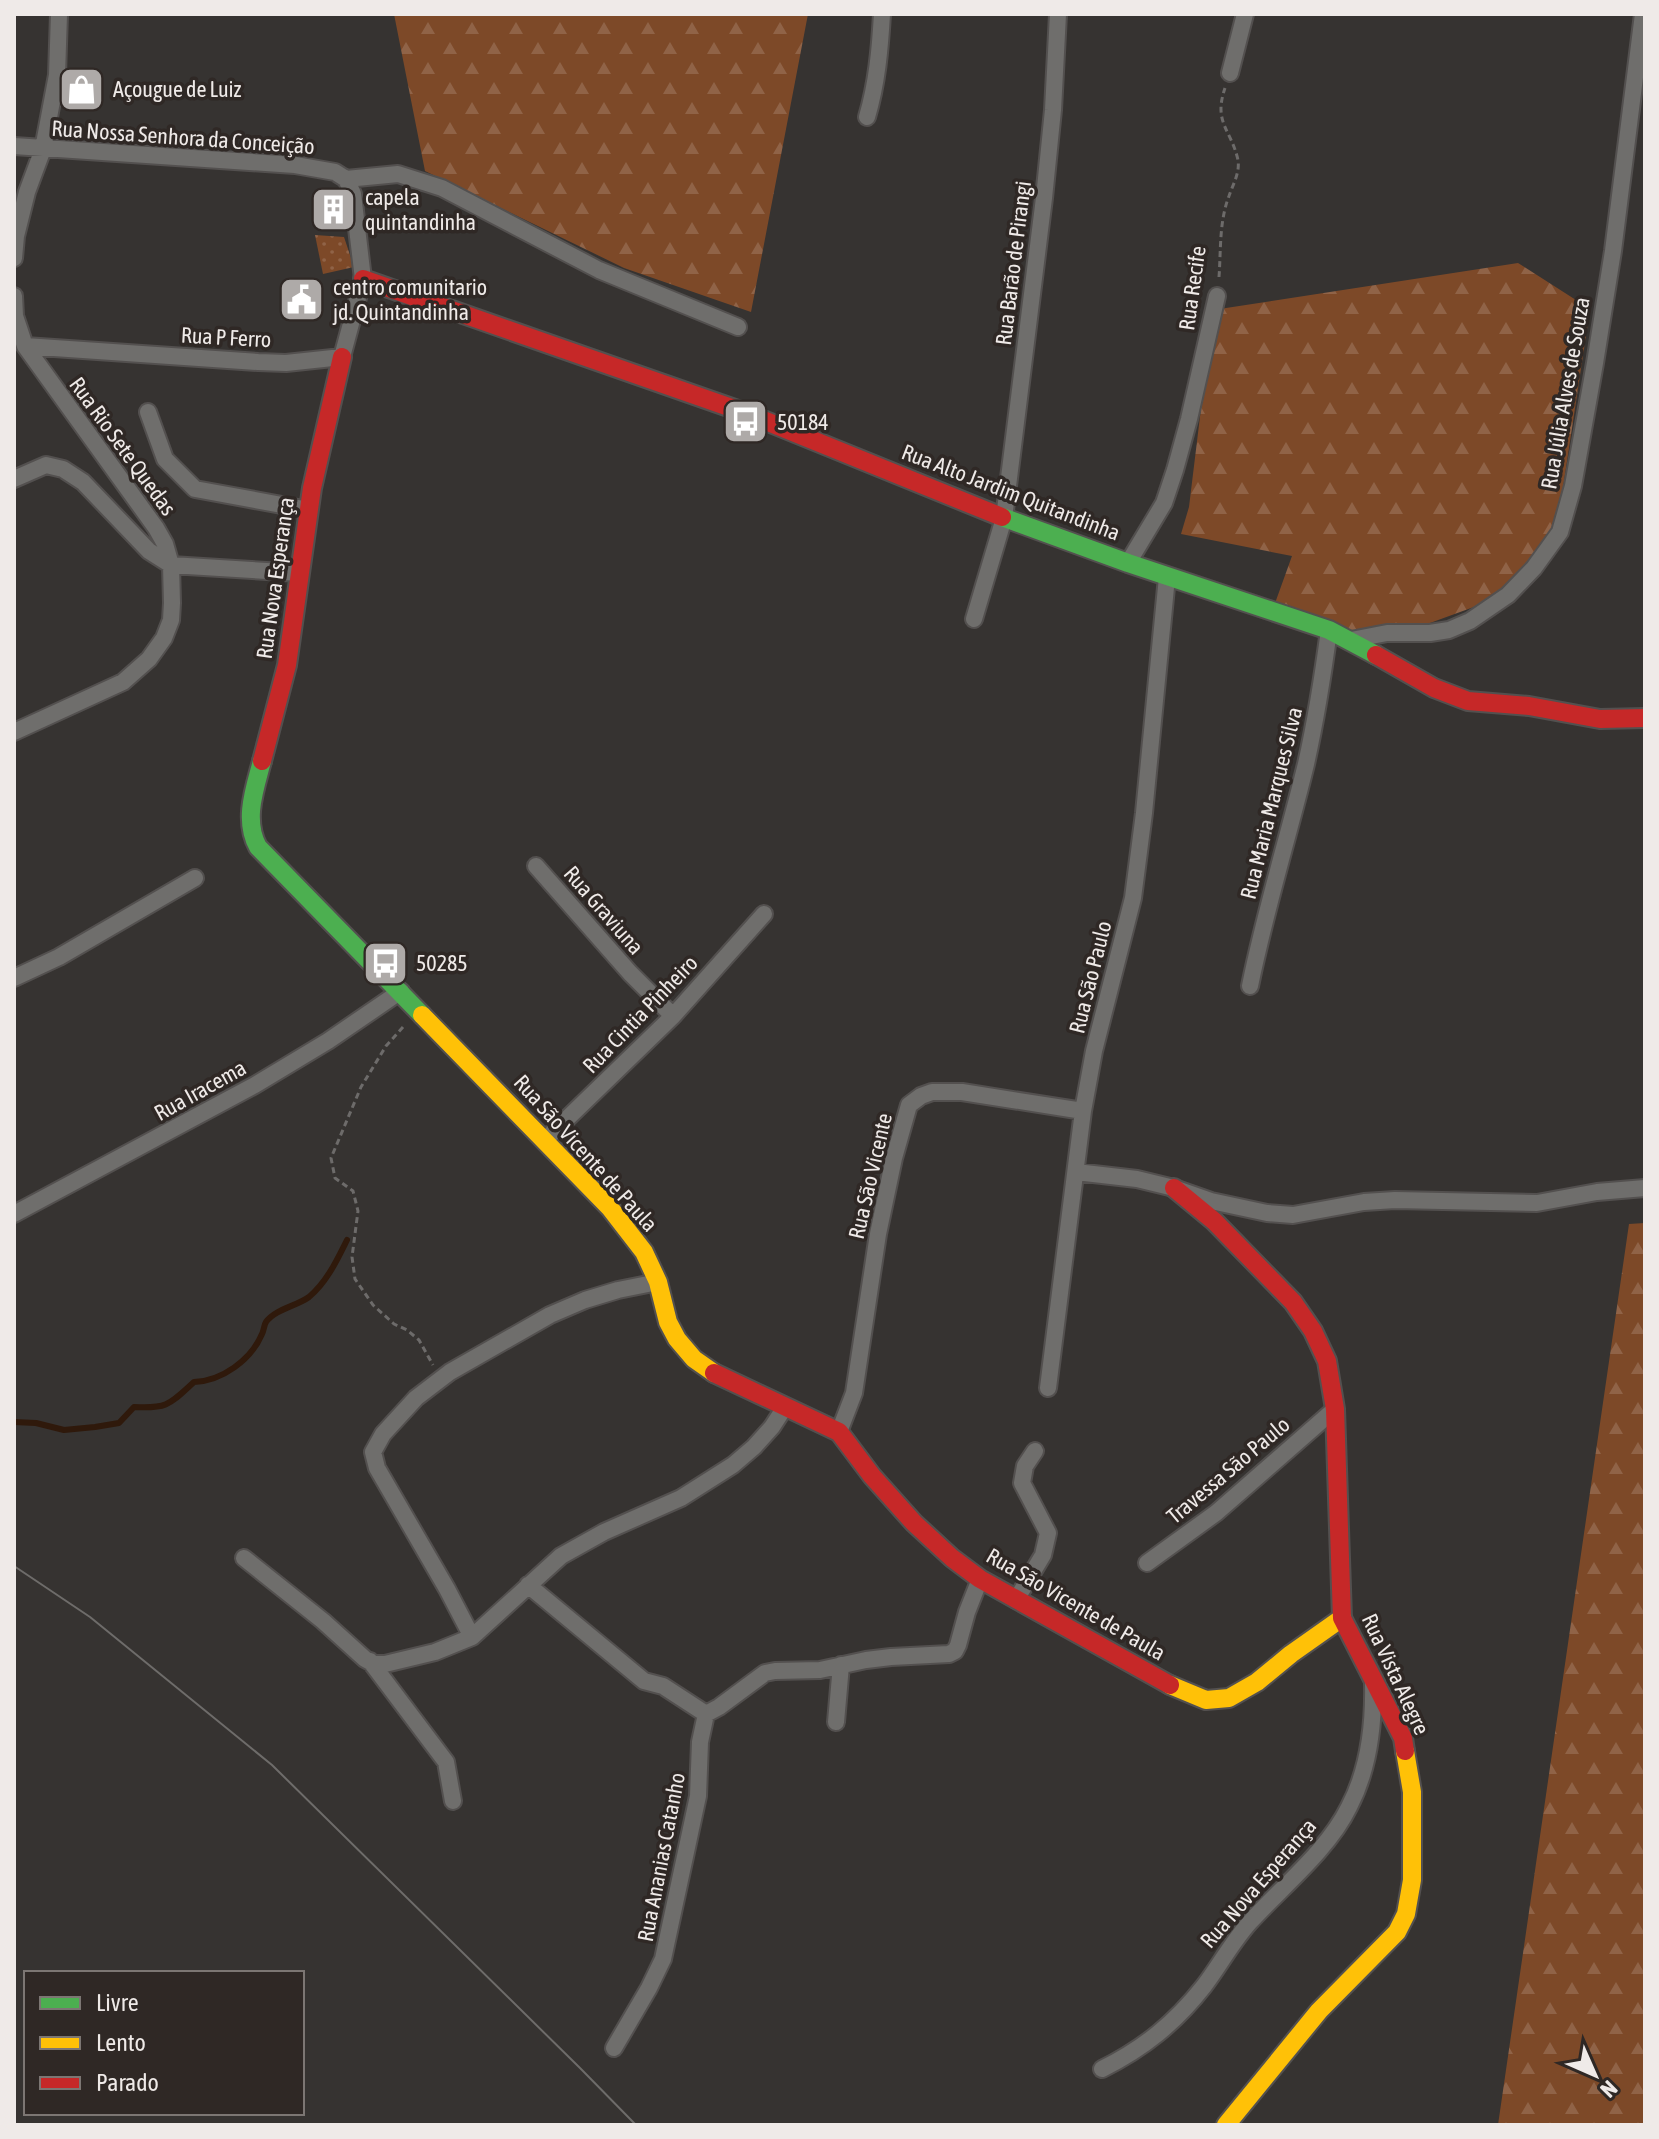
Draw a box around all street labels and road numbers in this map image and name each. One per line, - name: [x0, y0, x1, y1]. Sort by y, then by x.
- street label: Rua Nossa Senhora da Conceição: [51, 115, 315, 159]
- street label: Rua Barão de Pirangi: [990, 179, 1036, 347]
- street label: Rua Recife: [1173, 244, 1211, 332]
- street label: Rua Júlia Alves de Souza: [1535, 295, 1595, 491]
- street label: Rua P Ferro: [180, 322, 272, 352]
- street label: Rua Rio Sete Quedas: [64, 372, 182, 520]
- street label: Rua Alto Jardim Quitandinha: [898, 438, 1124, 546]
- street label: Rua Nova Esperança: [251, 496, 299, 660]
- street label: Rua Maria Marques Silva: [1235, 704, 1307, 902]
- street label: Rua Graviuna: [559, 861, 649, 959]
- street label: Rua São Paulo: [1063, 918, 1117, 1036]
- street label: Rua Cintia Pinheiro: [577, 950, 703, 1078]
- street label: Rua Iracema: [150, 1054, 250, 1126]
- street label: Rua São Vicente de Paula: [509, 1069, 663, 1237]
- street label: Rua São Vicente: [843, 1110, 897, 1241]
- street label: Travessa São Paulo: [1161, 1411, 1295, 1529]
- street label: Rua São Vicente de Paula: [982, 1542, 1170, 1666]
- street label: Rua Vista Alegre: [1357, 1609, 1435, 1739]
- street label: Rua Ananias Catanho: [632, 1770, 690, 1944]
- street label: Rua Nova Esperança: [1195, 1813, 1321, 1953]

